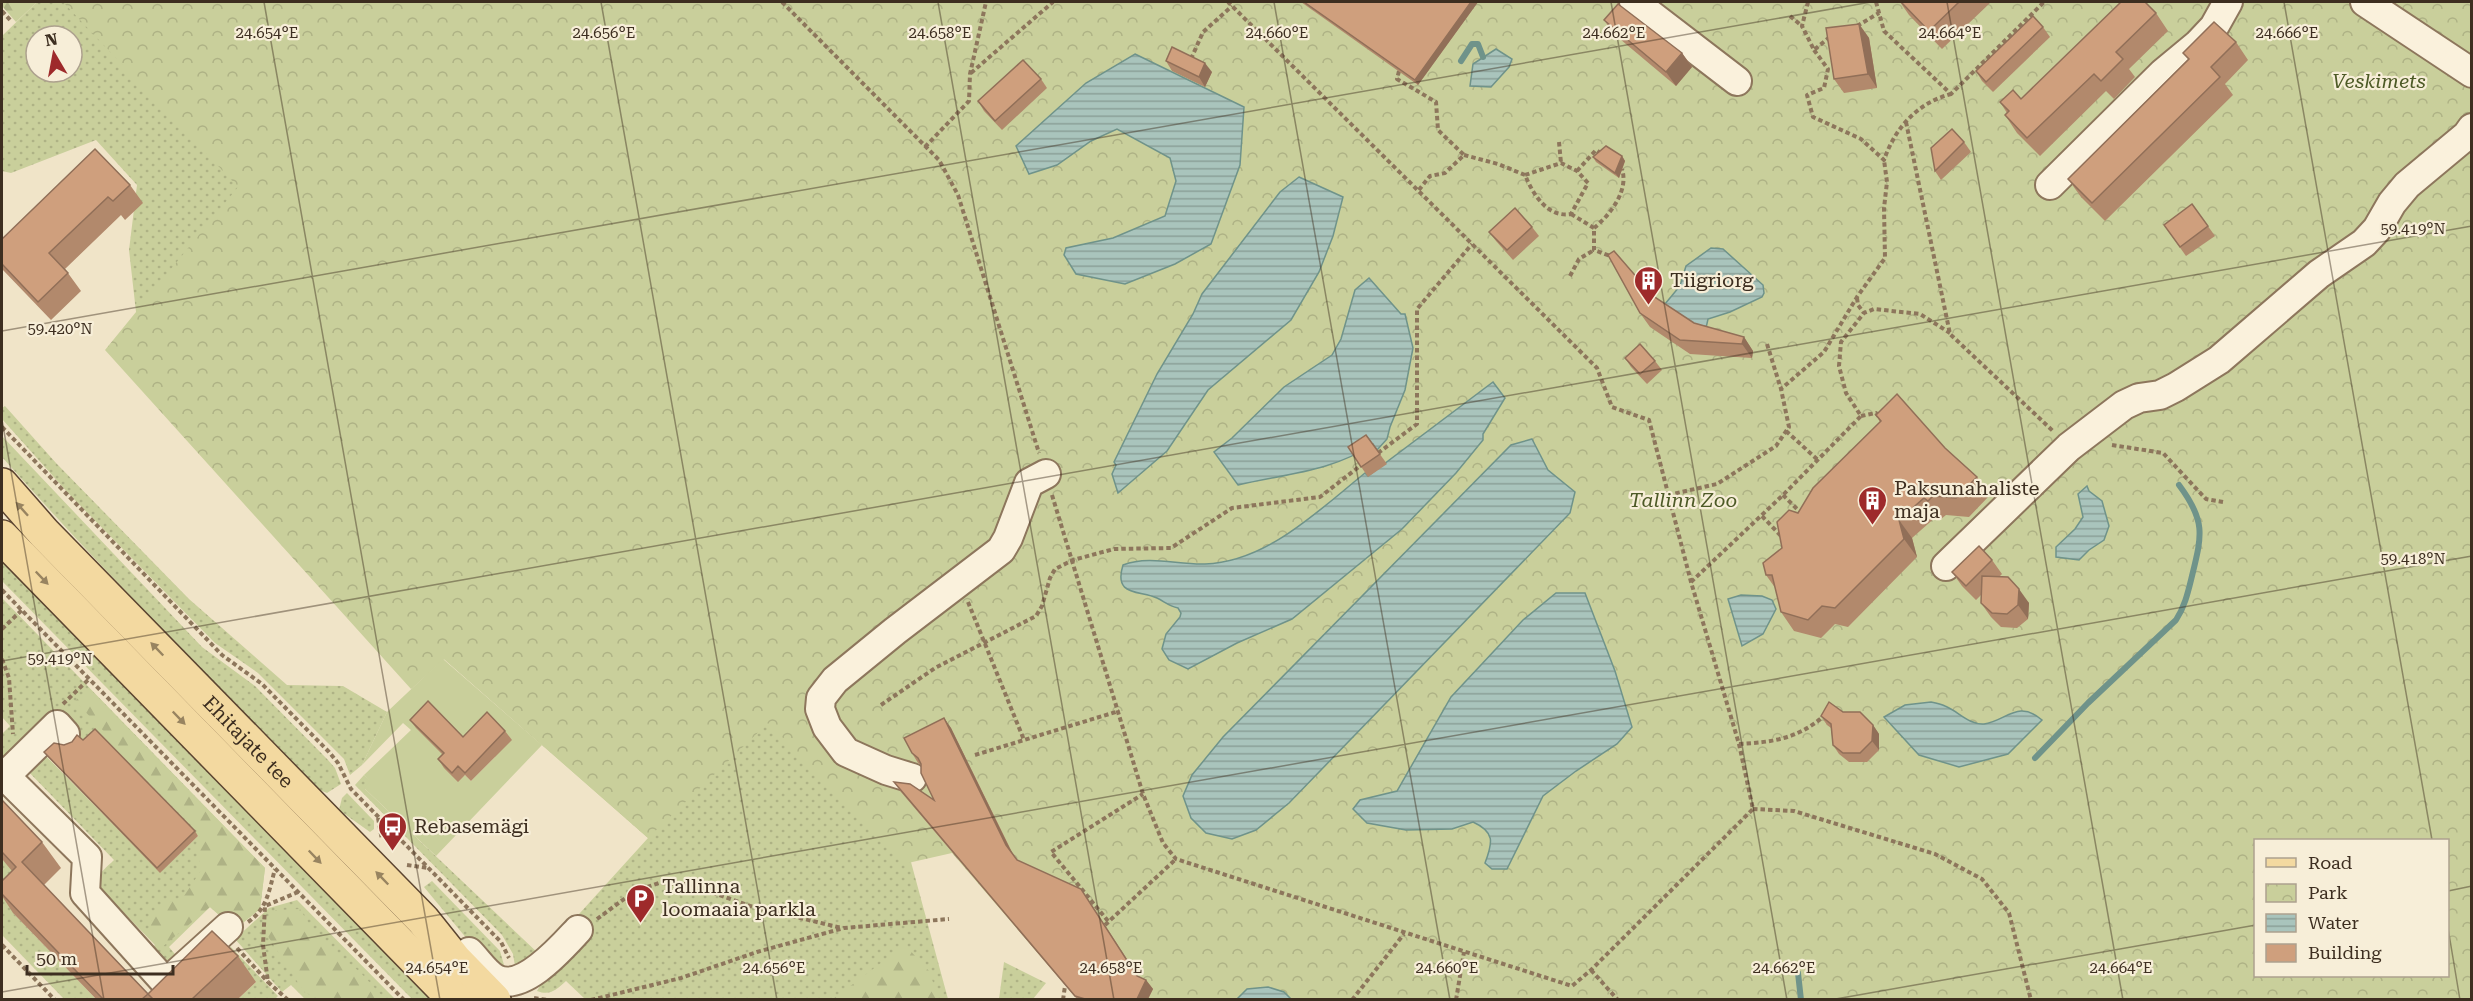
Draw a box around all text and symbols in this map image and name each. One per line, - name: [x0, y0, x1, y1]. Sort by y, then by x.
- north arrow: [24, 24, 84, 84]
- text: 24.654°E: [236, 24, 298, 42]
- text: 24.656°E: [573, 24, 635, 42]
- text: 24.658°E: [909, 24, 971, 42]
- text: 24.660°E: [1246, 24, 1308, 42]
- text: 24.662°E: [1583, 24, 1645, 42]
- text: 24.664°E: [1919, 24, 1981, 42]
- text: 24.666°E: [2256, 24, 2318, 42]
- text: N: [44, 29, 59, 50]
- park label: Veskimets: [2332, 69, 2426, 93]
- text: 59.419°N: [2380, 220, 2446, 238]
- building icon: Tiigriorg: [1633, 264, 1665, 306]
- place label: Tiigriorg: [1670, 268, 1754, 292]
- text: 59.420°N: [27, 320, 93, 338]
- place label: Paksunahaliste maja: [1894, 476, 2039, 523]
- building icon: Paksunahaliste maja: [1857, 484, 1889, 526]
- park label: Tallinn Zoo: [1629, 488, 1737, 512]
- one-way arrow: [15, 501, 29, 516]
- text: 59.418°N: [2380, 550, 2446, 568]
- one-way arrow: [35, 571, 49, 585]
- one-way arrow: [151, 643, 165, 657]
- text: 59.419°N: [27, 650, 93, 668]
- street label: Ehitajate tee: [198, 691, 299, 793]
- one-way arrow: [172, 710, 186, 725]
- bus stop icon: Rebasemägi: [377, 810, 409, 852]
- place label: Rebasemägi: [414, 814, 529, 838]
- legend: [2254, 839, 2449, 977]
- one-way arrow: [308, 849, 322, 863]
- text: Road: [2308, 852, 2353, 873]
- one-way arrow: [376, 872, 390, 886]
- place label: Tallinna loomaaia parkla: [662, 874, 816, 921]
- parking icon: Tallinna loomaaia parkla: [625, 882, 657, 924]
- text: Park: [2308, 882, 2348, 903]
- text: Water: [2308, 912, 2359, 933]
- scale bar: [27, 938, 172, 976]
- text: Building: [2308, 942, 2382, 963]
- text: 50 m: [36, 948, 77, 969]
- text: 24.654°E: [406, 959, 468, 977]
- text: 24.656°E: [743, 959, 805, 977]
- text: 24.658°E: [1080, 959, 1142, 977]
- text: 24.660°E: [1416, 959, 1478, 977]
- text: 24.662°E: [1753, 959, 1815, 977]
- text: 24.664°E: [2090, 959, 2152, 977]

